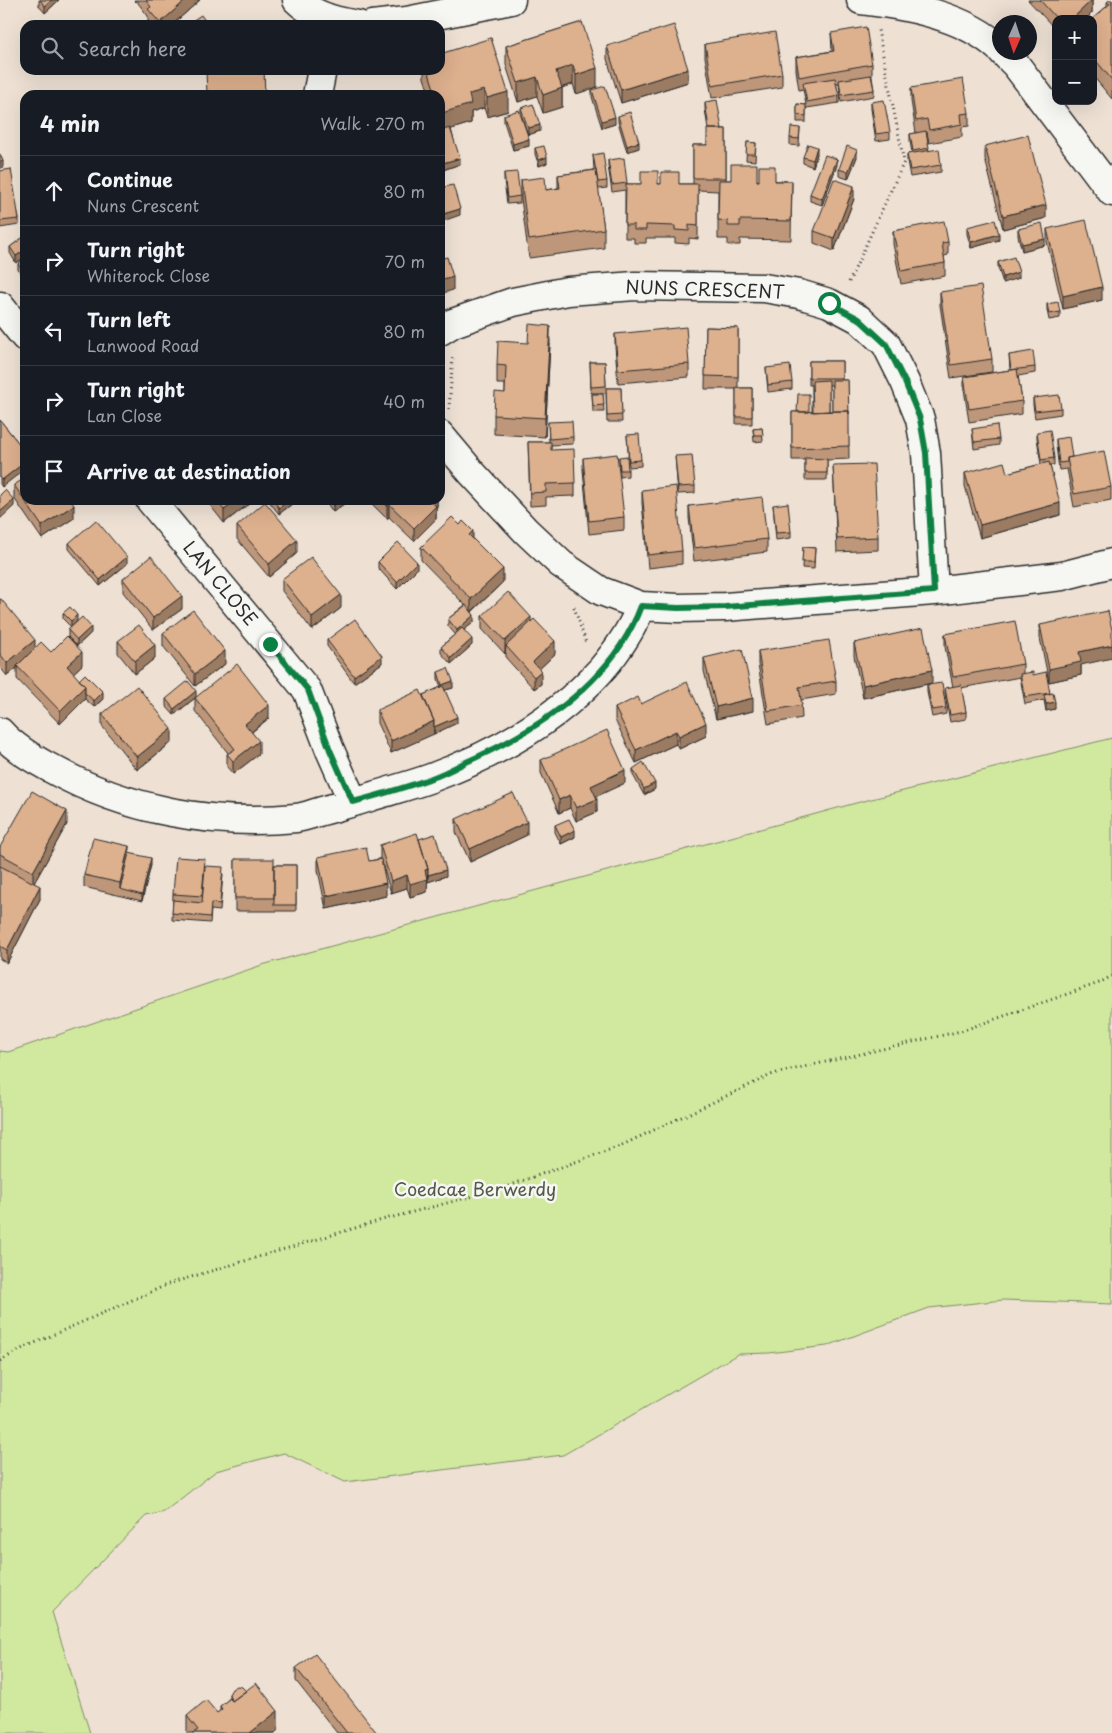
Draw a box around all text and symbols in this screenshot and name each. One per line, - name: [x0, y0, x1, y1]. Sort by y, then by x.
- north arrow: [992, 15, 1037, 60]
- map controls: [1052, 15, 1097, 105]
- button: +: [1052, 15, 1097, 60]
- search box: [20, 20, 445, 75]
- icon: search: [38, 34, 66, 62]
- text: Search here: [78, 34, 187, 62]
- button: −: [1052, 60, 1097, 105]
- text: 4 min: [40, 107, 100, 139]
- text: Walk · 270 m: [321, 111, 425, 135]
- text: Continue: [87, 165, 173, 193]
- icon: ahead: [40, 177, 68, 205]
- text: 80 m: [383, 179, 425, 203]
- text: Nuns Crescent: [87, 193, 199, 217]
- text: Turn right: [87, 235, 185, 263]
- icon: right: [40, 247, 68, 275]
- text: 70 m: [385, 249, 425, 273]
- text: Whiterock Close: [87, 263, 210, 287]
- street label: NUNS CRESCENT: [625, 272, 786, 305]
- route start: [818, 292, 841, 315]
- text: Turn left: [87, 305, 171, 333]
- icon: left: [40, 317, 68, 345]
- text: 80 m: [383, 319, 425, 343]
- text: Lanwood Road: [87, 333, 199, 357]
- text: Turn right: [87, 375, 185, 403]
- icon: right: [40, 387, 68, 415]
- text: 40 m: [383, 389, 425, 413]
- text: Lan Close: [87, 403, 162, 427]
- icon: arrive: [40, 457, 68, 485]
- text: Arrive at destination: [87, 457, 291, 485]
- street label: LAN CLOSE: [177, 535, 265, 631]
- route end: [259, 633, 282, 656]
- park label: Coedcae Berwerdy: [394, 1175, 556, 1202]

